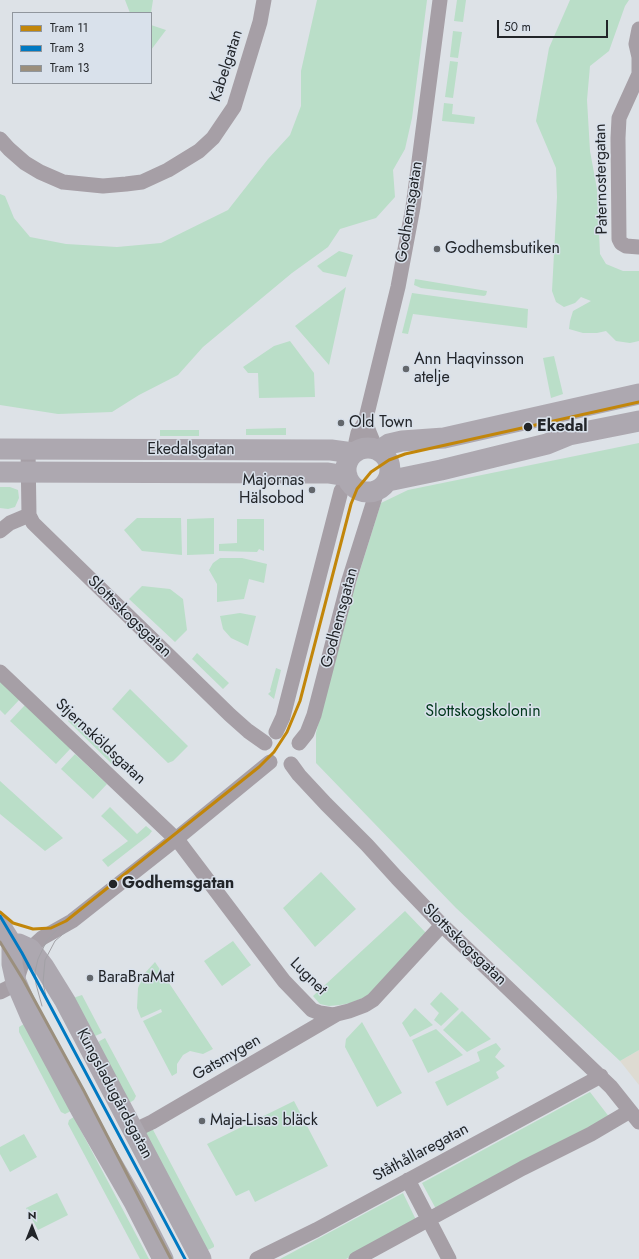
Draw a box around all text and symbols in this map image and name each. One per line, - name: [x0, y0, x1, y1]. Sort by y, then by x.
- legend: [12, 12, 152, 84]
- scale bar: [499, 12, 610, 38]
- text: 50 m: [504, 18, 531, 36]
- text: Tram 11: [50, 19, 88, 37]
- street label: Kabelgatan: [206, 28, 248, 104]
- text: Tram 3: [50, 39, 84, 57]
- text: Tram 13: [50, 59, 89, 77]
- street label: Paternostergatan: [591, 123, 613, 235]
- street label: Godhemsgatan: [392, 160, 428, 264]
- place label: Godhemsbutiken: [445, 239, 560, 259]
- marker: Godhemsbutiken: [432, 244, 442, 254]
- place label: Ann Haqvinsson atelje: [414, 350, 524, 388]
- marker: Ann Haqvinsson atelje: [401, 364, 411, 374]
- place label: Old Town: [349, 413, 413, 433]
- place label: Ekedal: [537, 417, 588, 437]
- marker: Old Town: [336, 418, 346, 428]
- marker: Ekedal: [522, 421, 534, 433]
- street label: Ekedalsgatan: [147, 440, 235, 460]
- place label: Majornas Hälsobod: [239, 471, 304, 509]
- marker: Majornas Hälsobod: [307, 485, 317, 495]
- street label: Godhemsgatan: [317, 566, 363, 670]
- street label: Slottsskogsgatan: [83, 572, 175, 662]
- street label: Stjernsköldsgatan: [51, 695, 149, 789]
- park label: Slottskogskolonin: [425, 702, 541, 722]
- place label: Godhemsgatan: [122, 874, 234, 894]
- marker: Godhemsgatan: [107, 878, 119, 890]
- street label: Slottsskogsgatan: [418, 900, 510, 990]
- street label: Lugnet: [285, 954, 331, 1000]
- place label: BaraBraMat: [98, 968, 174, 988]
- marker: BaraBraMat: [85, 973, 95, 983]
- street label: Kungsladugårdsgatan: [72, 1026, 156, 1162]
- street label: Gatsmygen: [190, 1031, 264, 1085]
- place label: Maja-Lisas bläck: [210, 1111, 318, 1131]
- marker: Maja-Lisas bläck: [197, 1116, 207, 1126]
- street label: Ståthållaregatan: [370, 1120, 472, 1186]
- north arrow: [12, 1207, 52, 1247]
- text: N: [28, 1207, 36, 1223]

